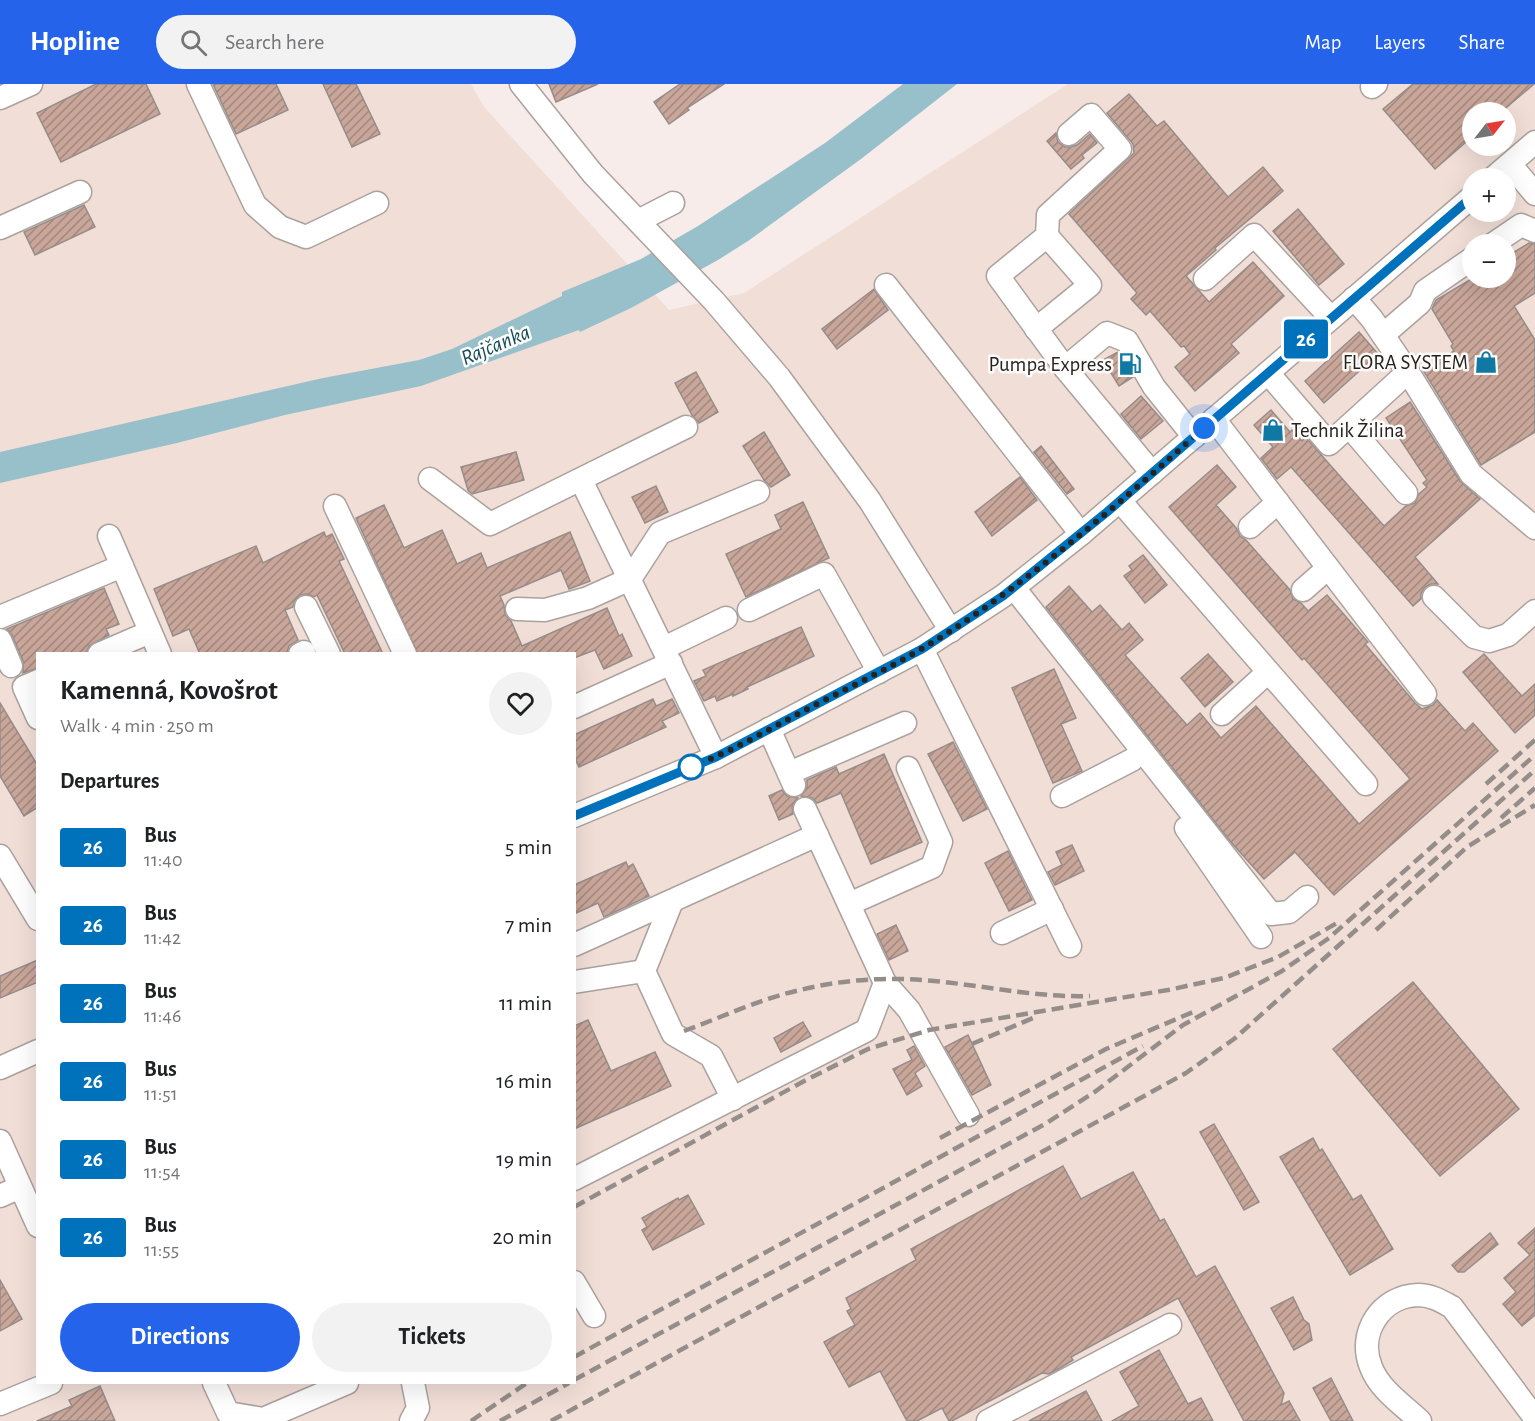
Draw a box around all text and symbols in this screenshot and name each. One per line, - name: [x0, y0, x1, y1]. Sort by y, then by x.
- search box: [156, 15, 576, 69]
- icon: search: [177, 26, 210, 59]
- text: Hopline: [30, 28, 120, 56]
- text: Search here: [225, 31, 324, 53]
- text: Map: [1305, 32, 1341, 53]
- text: Layers: [1374, 32, 1425, 53]
- text: Share: [1458, 32, 1505, 53]
- north arrow: [1462, 102, 1516, 156]
- map controls: [1462, 102, 1516, 288]
- button: +: [1462, 168, 1516, 222]
- button: −: [1462, 234, 1516, 288]
- line badge: 26: [1279, 320, 1333, 358]
- water label: Rajčanka: [458, 321, 533, 369]
- text: 26: [1296, 329, 1316, 350]
- shop icon: FLORA SYSTEM: [1473, 349, 1499, 375]
- fuel station icon: Pumpa Express: [1117, 351, 1143, 377]
- place label: FLORA SYSTEM: [1343, 352, 1468, 373]
- place label: Pumpa Express: [988, 354, 1112, 375]
- your location: [1189, 413, 1219, 443]
- shop icon: Technik Žilina: [1260, 417, 1286, 443]
- place label: Technik Žilina: [1291, 418, 1405, 441]
- button: heart: [489, 672, 552, 735]
- text: Kamenná, Kovošrot: [60, 677, 278, 705]
- text: Walk · 4 min · 250 m: [60, 716, 214, 736]
- unlabelled marker: [678, 754, 704, 780]
- text: Departures: [60, 770, 160, 792]
- text: Bus: [144, 824, 177, 846]
- text: 5 min: [505, 836, 552, 858]
- text: 26: [83, 837, 103, 858]
- text: 11:40: [144, 850, 183, 870]
- text: Bus: [144, 902, 177, 924]
- text: 7 min: [505, 914, 552, 936]
- text: 26: [83, 915, 103, 936]
- text: 11:42: [144, 928, 181, 948]
- text: Bus: [144, 980, 177, 1002]
- text: 11 min: [499, 992, 552, 1014]
- text: 26: [83, 993, 103, 1014]
- text: 11:46: [144, 1006, 181, 1026]
- text: Bus: [144, 1058, 177, 1080]
- text: 16 min: [496, 1070, 552, 1092]
- text: 26: [83, 1071, 103, 1092]
- text: 11:51: [144, 1084, 178, 1104]
- text: Bus: [144, 1136, 177, 1158]
- text: 19 min: [496, 1148, 552, 1170]
- text: 26: [83, 1149, 103, 1170]
- text: 11:54: [144, 1162, 180, 1182]
- text: Bus: [144, 1214, 177, 1236]
- text: 20 min: [492, 1226, 552, 1248]
- text: 26: [83, 1227, 103, 1248]
- text: 11:55: [144, 1240, 179, 1260]
- button: Directions: [60, 1303, 300, 1372]
- button: Tickets: [312, 1303, 552, 1372]

